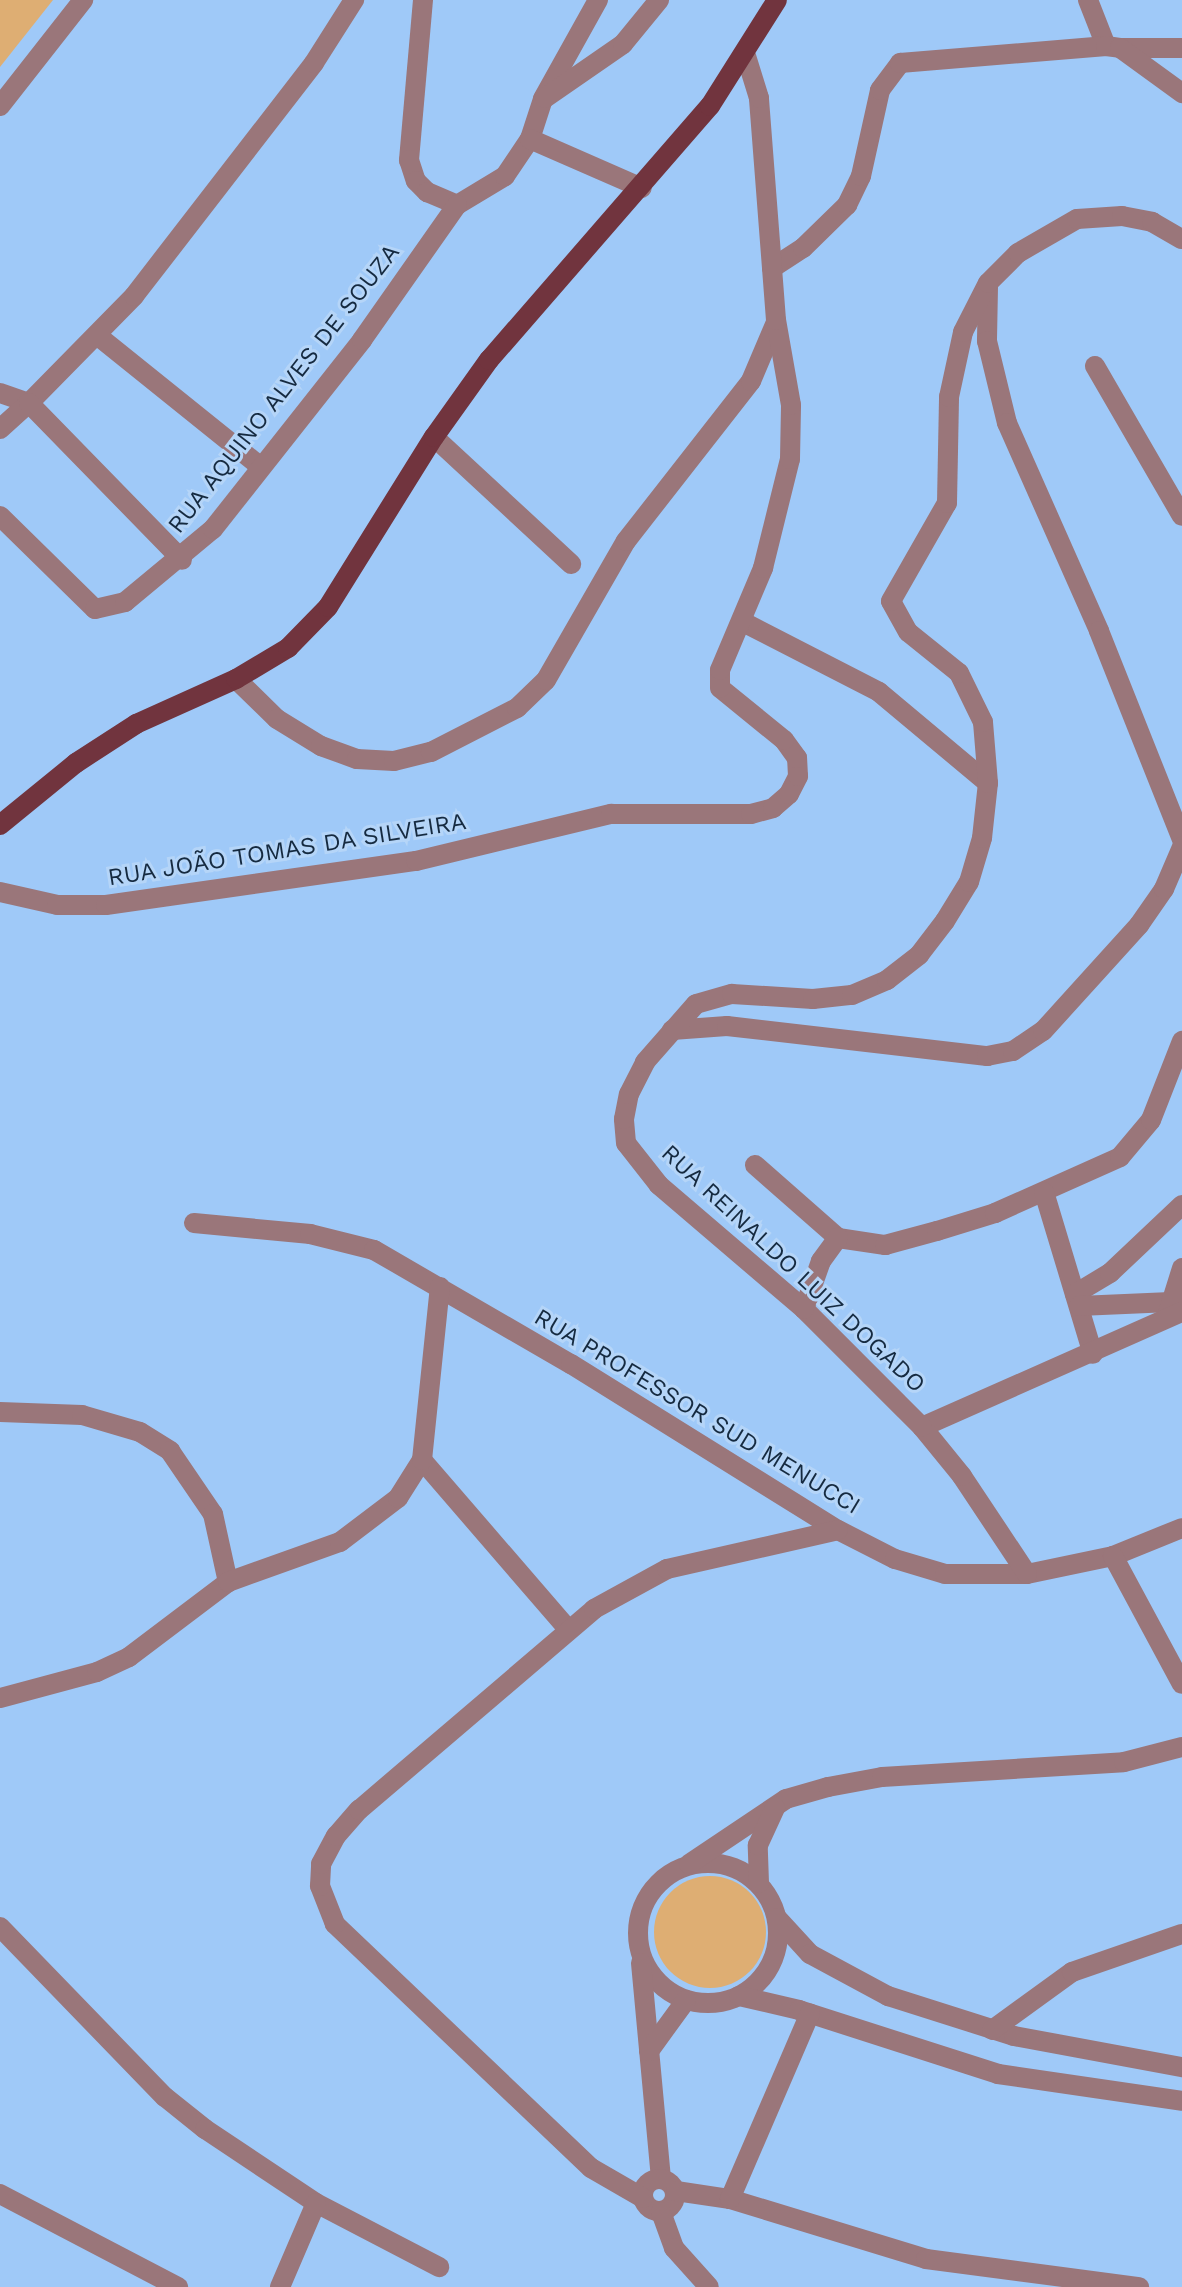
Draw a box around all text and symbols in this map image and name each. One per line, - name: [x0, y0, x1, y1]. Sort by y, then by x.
- street label: RUA AQUINO ALVES DE SOUZA: [161, 238, 407, 540]
- street label: RUA JOÃO TOMAS DA SILVEIRA: [104, 807, 470, 893]
- street label: RUA REINALDO LUIZ DOGADO: [655, 1139, 931, 1399]
- street label: RUA PROFESSOR SUD MENUCCI: [528, 1303, 866, 1521]

